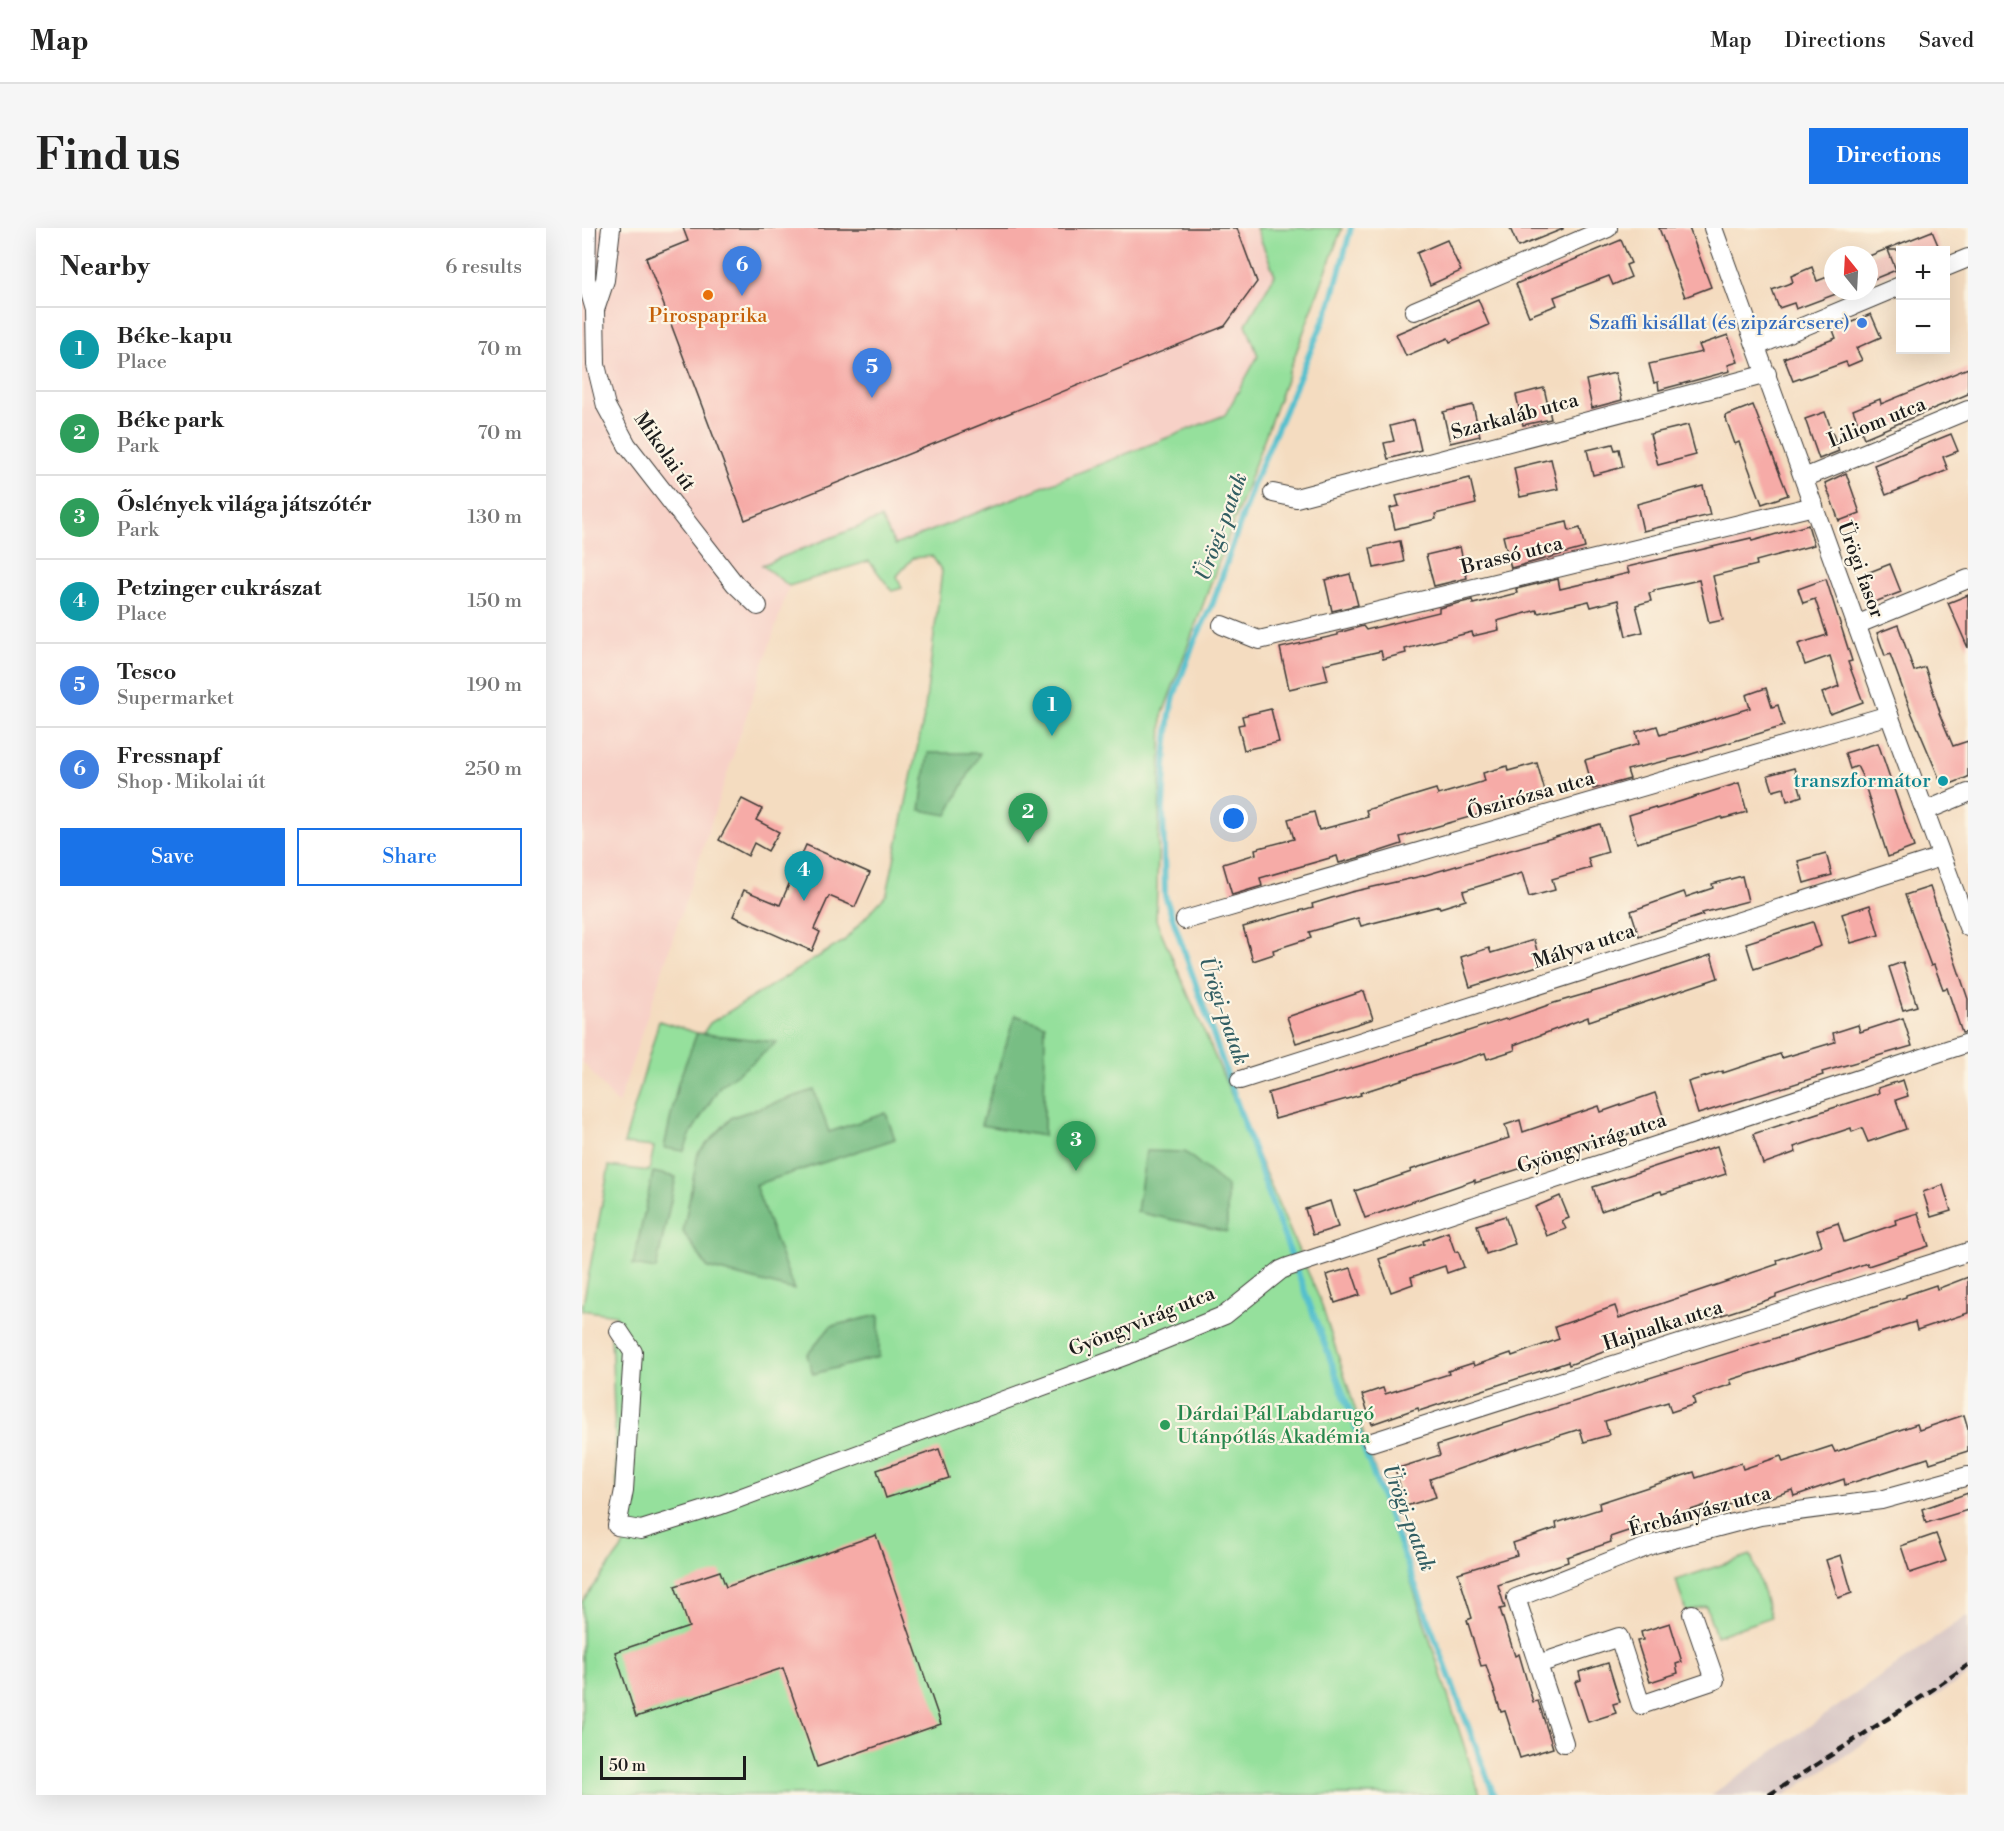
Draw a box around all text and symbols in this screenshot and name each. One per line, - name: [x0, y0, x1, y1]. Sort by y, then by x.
- text: Map: [30, 24, 89, 59]
- text: Map: [1710, 28, 1752, 54]
- text: Directions: [1785, 28, 1886, 54]
- text: Saved: [1919, 28, 1974, 54]
- button: Directions: [1809, 128, 1968, 184]
- text: Find us: [36, 130, 180, 183]
- north arrow: [1824, 246, 1878, 300]
- map controls: [1896, 246, 1950, 354]
- button: +: [1896, 246, 1950, 300]
- pin: 6: [722, 247, 762, 296]
- text: Nearby: [60, 251, 150, 283]
- text: 6 results: [445, 255, 522, 280]
- marker: Pirospaprika: [701, 288, 715, 302]
- button: −: [1896, 300, 1950, 354]
- place label: Pirospaprika: [649, 304, 768, 329]
- place label: Szaffi kisállat (és zipzárcsere): [1589, 311, 1850, 336]
- marker: Szaffi kisállat (és zipzárcsere): [1855, 316, 1869, 330]
- text: Béke-kapu: [117, 323, 232, 350]
- text: 1: [75, 337, 84, 362]
- text: 70 m: [478, 337, 522, 362]
- pin: 5: [852, 348, 892, 398]
- text: Place: [117, 350, 167, 375]
- street label: Szarkaláb utca: [1449, 388, 1582, 446]
- street label: Liliom utca: [1824, 392, 1931, 454]
- text: Béke park: [117, 407, 224, 434]
- street label: Mikolai út: [628, 408, 700, 496]
- text: 2: [73, 421, 86, 446]
- text: 70 m: [478, 421, 522, 446]
- text: Park: [117, 434, 159, 459]
- water label: Ürögi-patak: [1189, 469, 1254, 585]
- text: Őslények világa játszótér: [117, 491, 372, 518]
- text: 3: [73, 505, 86, 530]
- text: 130 m: [467, 505, 522, 530]
- text: Park: [117, 518, 159, 543]
- street label: Ürögi fasor: [1831, 518, 1890, 622]
- street label: Brassó utca: [1458, 531, 1566, 581]
- text: Petzinger cukrászat: [117, 575, 322, 602]
- text: 4: [73, 589, 86, 614]
- text: 150 m: [467, 589, 522, 614]
- text: Place: [117, 602, 167, 627]
- text: Tesco: [117, 659, 176, 686]
- text: 5: [73, 673, 86, 698]
- text: 190 m: [467, 673, 522, 698]
- text: Supermarket: [117, 686, 234, 711]
- pin: 1: [1032, 686, 1072, 736]
- text: Fressnapf: [117, 743, 220, 770]
- text: 6: [73, 757, 86, 782]
- text: 250 m: [465, 757, 522, 782]
- street label: Őszirózsa utca: [1464, 765, 1598, 826]
- place label: transzformátor: [1793, 769, 1931, 794]
- text: Shop · Mikolai út: [117, 770, 266, 795]
- marker: transzformátor: [1936, 774, 1950, 788]
- pin: 2: [1008, 794, 1048, 843]
- your location: [1219, 804, 1248, 833]
- button: Save: [60, 828, 285, 886]
- button: Share: [297, 828, 522, 886]
- pin: 4: [784, 852, 824, 901]
- street label: Mályva utca: [1530, 918, 1639, 975]
- water label: Ürögi-patak: [1192, 953, 1256, 1069]
- street label: Gyöngyvirág utca: [1514, 1108, 1671, 1180]
- pin: 3: [1056, 1122, 1096, 1171]
- street label: Gyöngyvirág utca: [1065, 1281, 1220, 1363]
- street label: Hajnalka utca: [1600, 1295, 1727, 1357]
- place label: Dárdai Pál Labdarugó Utánpótlás Akadémia: [1177, 1402, 1375, 1450]
- marker: Dárdai Pál Labdarugó Utánpótlás Akadémia: [1158, 1418, 1172, 1432]
- water label: Ürögi-patak: [1376, 1460, 1442, 1575]
- street label: Ércbányász utca: [1626, 1480, 1775, 1543]
- scale bar: [600, 1753, 746, 1780]
- text: 50 m: [609, 1756, 646, 1776]

